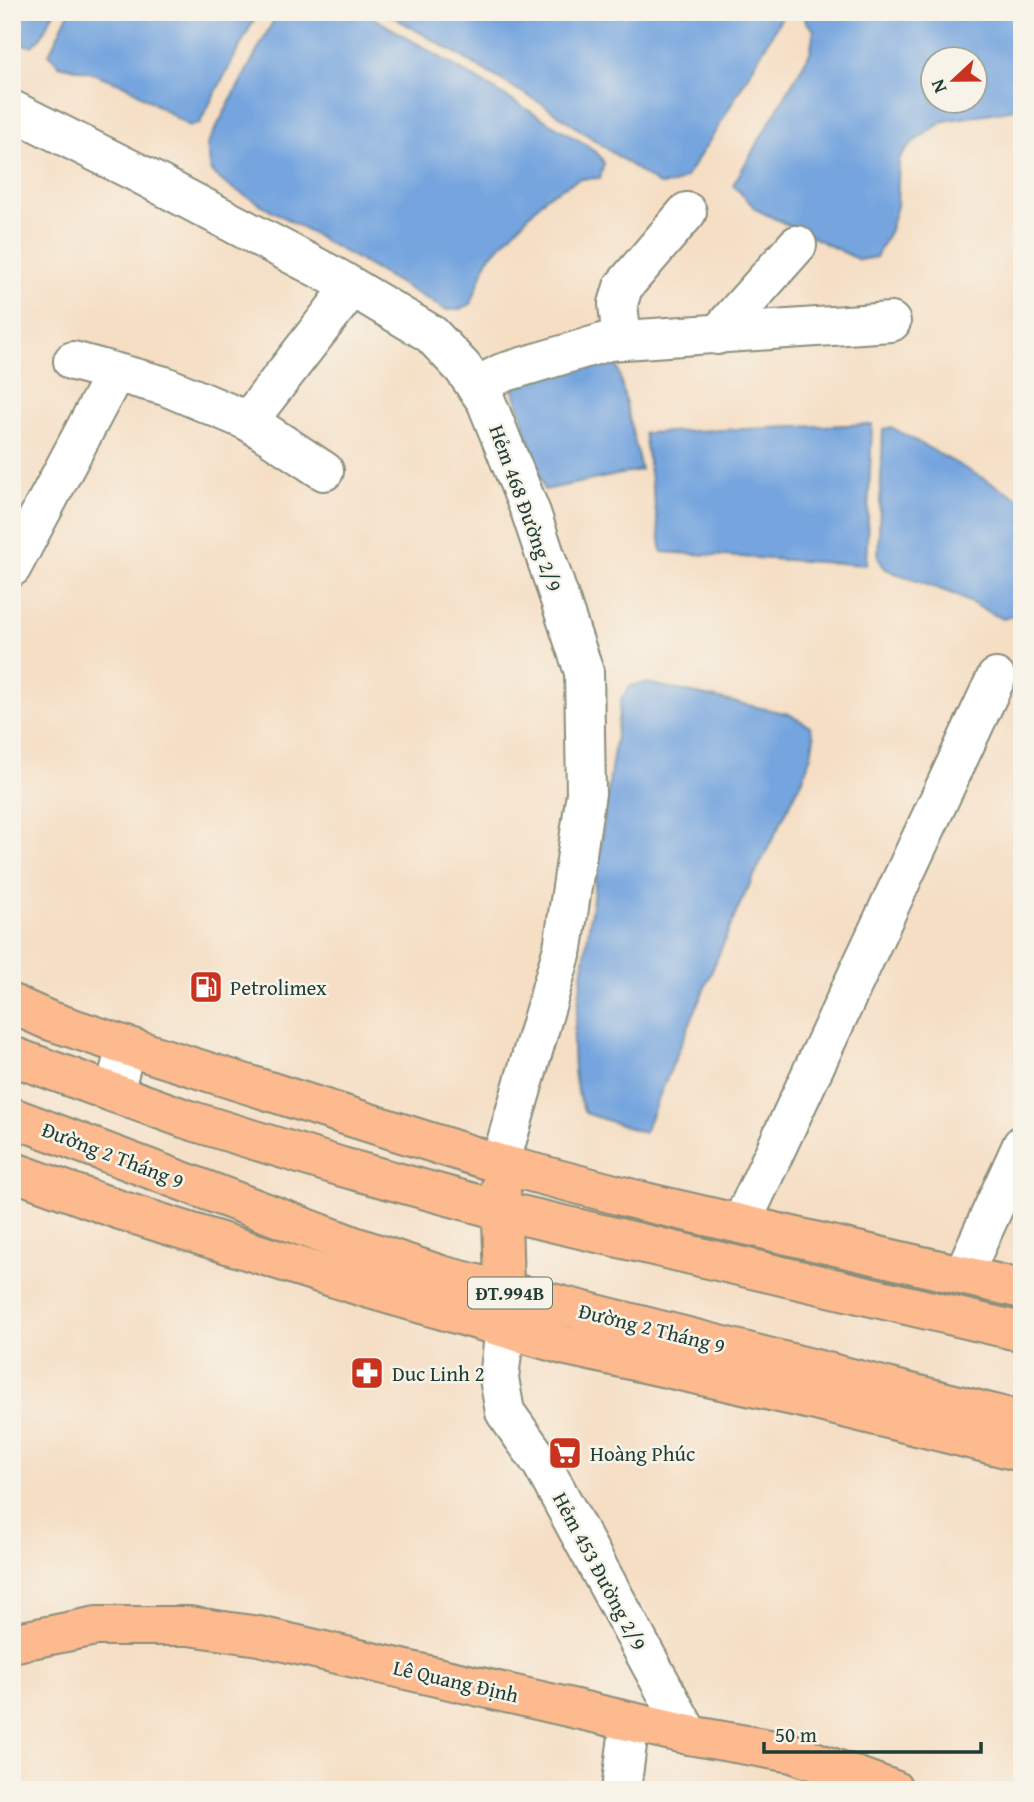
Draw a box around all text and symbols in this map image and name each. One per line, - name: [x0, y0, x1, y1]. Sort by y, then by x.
- north arrow: [918, 46, 988, 116]
- text: N: [923, 75, 954, 98]
- street label: Hẻm 468 Đường 2/9: [481, 420, 571, 596]
- fuel station icon: Petrolimex: [187, 968, 225, 1006]
- place label: Petrolimex: [230, 972, 327, 1003]
- street label: Đường 2 Tháng 9: [38, 1114, 188, 1196]
- road number: ĐT.994B: [468, 1278, 552, 1308]
- street label: Đường 2 Tháng 9: [576, 1295, 728, 1361]
- pharmacy icon: Duc Linh 2: [348, 1354, 386, 1392]
- place label: Duc Linh 2: [392, 1358, 485, 1389]
- supermarket icon: Hoàng Phúc: [546, 1434, 584, 1472]
- place label: Hoàng Phúc: [590, 1438, 695, 1469]
- street label: Hẻm 453 Đường 2/9: [545, 1486, 655, 1656]
- street label: Lê Quang Định: [390, 1652, 522, 1711]
- scale bar: [764, 1711, 982, 1755]
- text: 50 m: [775, 1719, 817, 1750]

